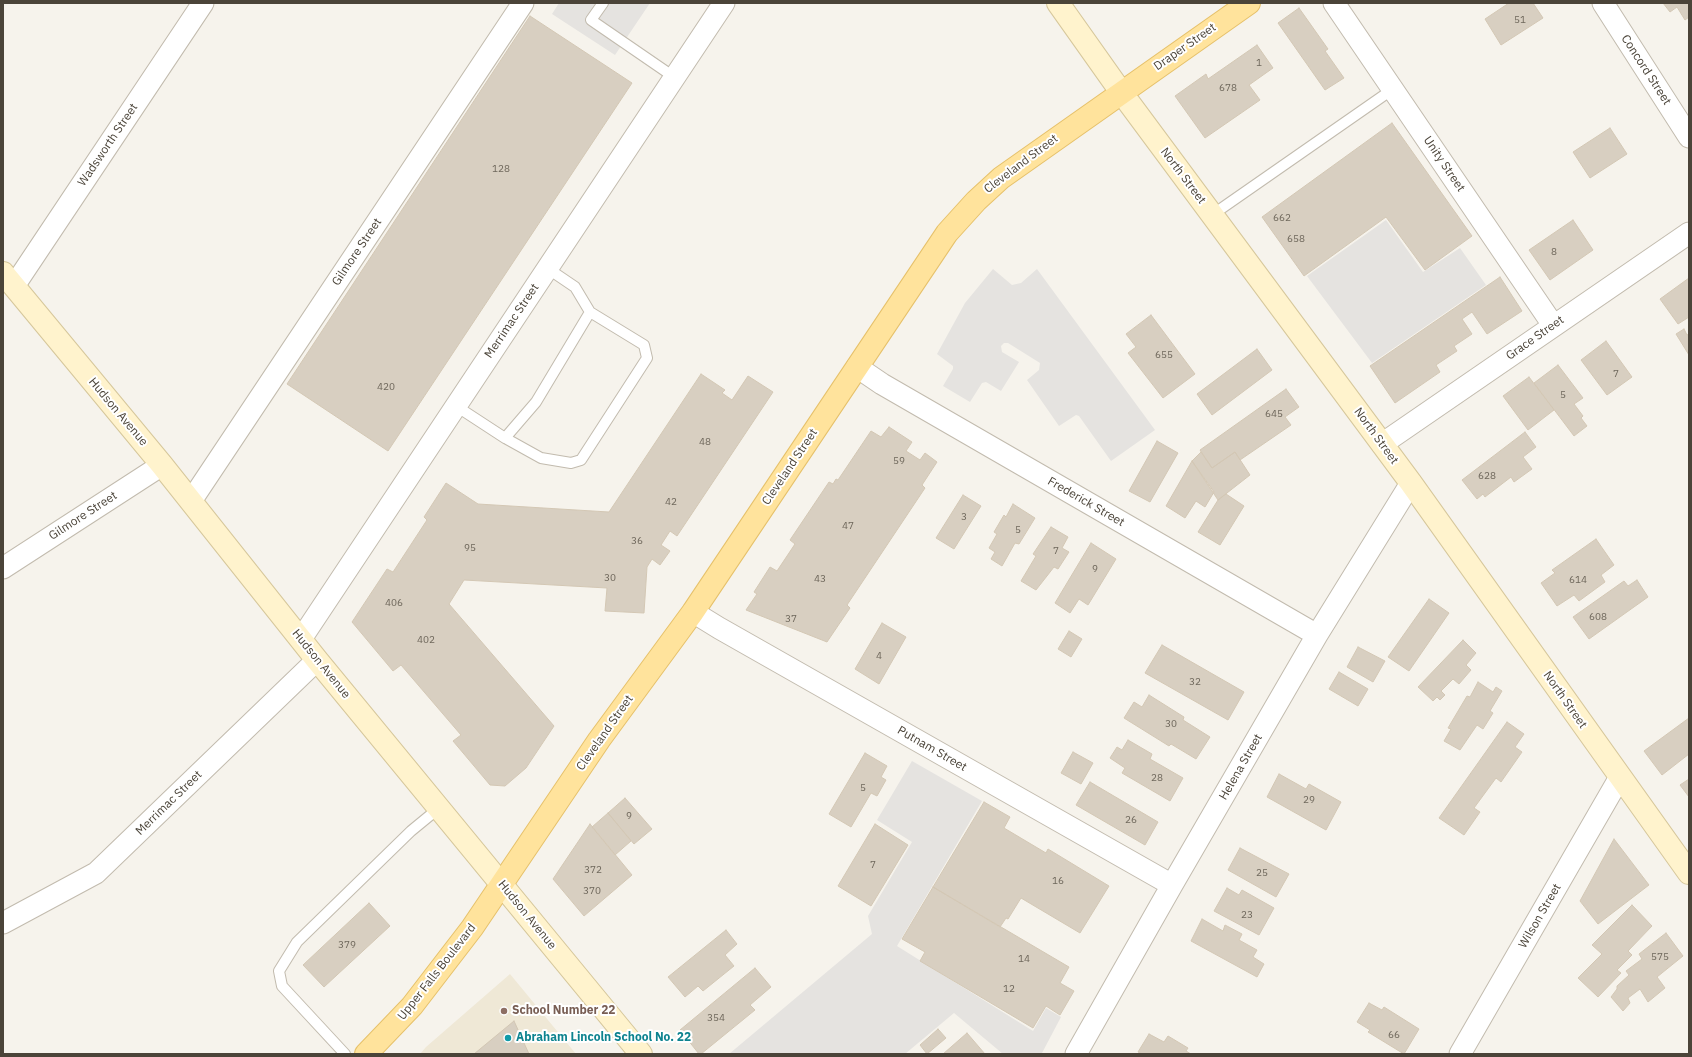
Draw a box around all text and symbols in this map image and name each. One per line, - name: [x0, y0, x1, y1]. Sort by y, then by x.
- house number: 51: [1514, 14, 1526, 26]
- street label: Draper Street: [1151, 20, 1219, 74]
- street label: Concord Street: [1618, 32, 1674, 108]
- house number: 1: [1256, 57, 1262, 69]
- house number: 678: [1219, 82, 1237, 94]
- street label: Wadsworth Street: [75, 101, 141, 189]
- street label: Cleveland Street: [981, 132, 1061, 196]
- street label: Unity Street: [1420, 133, 1468, 195]
- street label: North Street: [1157, 145, 1209, 207]
- house number: 128: [492, 163, 510, 175]
- house number: 662: [1273, 212, 1291, 224]
- street label: Gilmore Street: [329, 215, 385, 289]
- house number: 658: [1287, 233, 1305, 245]
- house number: 8: [1551, 246, 1557, 258]
- street label: Merrimac Street: [482, 281, 542, 361]
- street label: Grace Street: [1503, 313, 1567, 363]
- house number: 655: [1155, 349, 1173, 361]
- house number: 7: [1613, 368, 1619, 380]
- street label: Hudson Avenue: [85, 375, 151, 449]
- house number: 420: [377, 381, 395, 393]
- house number: 5: [1560, 389, 1566, 401]
- street label: North Street: [1351, 405, 1401, 467]
- house number: 645: [1265, 408, 1283, 420]
- street label: Cleveland Street: [759, 426, 821, 508]
- house number: 48: [699, 436, 711, 448]
- house number: 59: [893, 455, 905, 467]
- house number: 628: [1478, 470, 1496, 482]
- street label: Frederick Street: [1045, 474, 1127, 530]
- street label: Gilmore Street: [46, 489, 120, 543]
- house number: 42: [665, 496, 677, 508]
- house number: 3: [961, 511, 967, 523]
- house number: 47: [842, 520, 854, 532]
- house number: 5: [1015, 524, 1021, 536]
- house number: 36: [631, 535, 643, 547]
- house number: 95: [464, 542, 476, 554]
- house number: 7: [1053, 545, 1059, 557]
- house number: 9: [1092, 563, 1098, 575]
- house number: 30: [604, 572, 616, 584]
- house number: 43: [814, 573, 826, 585]
- house number: 614: [1569, 574, 1587, 586]
- house number: 406: [385, 597, 403, 609]
- house number: 608: [1589, 611, 1607, 623]
- house number: 37: [785, 613, 797, 625]
- street label: Hudson Avenue: [289, 627, 353, 701]
- house number: 402: [417, 634, 435, 646]
- house number: 4: [876, 650, 882, 662]
- street label: North Street: [1540, 669, 1590, 731]
- house number: 32: [1189, 676, 1201, 688]
- street label: Cleveland Street: [574, 692, 636, 774]
- house number: 30: [1165, 718, 1177, 730]
- street label: Putnam Street: [895, 723, 969, 775]
- street label: Helena Street: [1216, 731, 1266, 803]
- street label: Merrimac Street: [133, 768, 205, 838]
- house number: 28: [1151, 772, 1163, 784]
- house number: 5: [860, 782, 866, 794]
- house number: 29: [1303, 794, 1315, 806]
- house number: 9: [626, 810, 632, 822]
- house number: 26: [1125, 814, 1137, 826]
- house number: 7: [870, 859, 876, 871]
- house number: 372: [584, 864, 602, 876]
- house number: 25: [1256, 867, 1268, 879]
- house number: 16: [1052, 875, 1064, 887]
- street label: Hudson Avenue: [495, 878, 559, 952]
- street label: Wilson Street: [1516, 881, 1564, 951]
- house number: 370: [583, 885, 601, 897]
- house number: 23: [1241, 909, 1253, 921]
- street label: Upper Falls Boulevard: [395, 921, 479, 1023]
- house number: 379: [338, 939, 356, 951]
- house number: 575: [1651, 951, 1669, 963]
- house number: 14: [1018, 953, 1030, 965]
- house number: 12: [1003, 983, 1015, 995]
- place label: School Number 22: [512, 1004, 616, 1018]
- marker: School Number 22: [499, 1006, 509, 1016]
- house number: 354: [707, 1012, 725, 1024]
- house number: 66: [1388, 1029, 1400, 1041]
- place label: Abraham Lincoln School No. 22: [516, 1031, 691, 1045]
- marker: Abraham Lincoln School No. 22: [503, 1033, 513, 1043]

